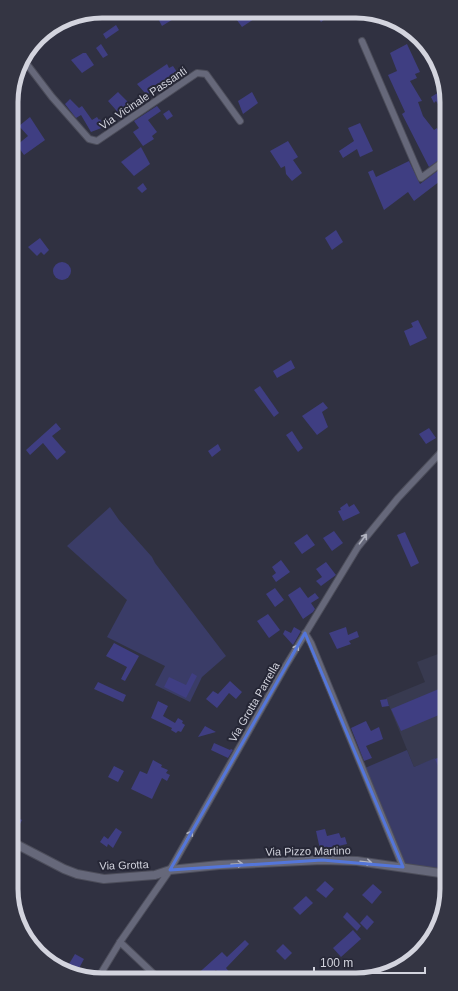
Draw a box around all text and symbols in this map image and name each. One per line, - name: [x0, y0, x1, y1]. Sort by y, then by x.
- street label: Via Vicinale Passanti: [97, 64, 189, 132]
- one-way arrow: [359, 534, 368, 545]
- one-way arrow: [292, 644, 300, 656]
- street label: Via Grotta Parrella: [226, 659, 282, 744]
- one-way arrow: [186, 830, 194, 842]
- street label: Via Pizzo Martino: [265, 844, 351, 858]
- street label: Via Grotta: [99, 858, 150, 872]
- one-way arrow: [359, 858, 372, 866]
- one-way arrow: [230, 860, 243, 867]
- scale bar: [314, 949, 425, 975]
- text: 100 m: [320, 956, 353, 970]

